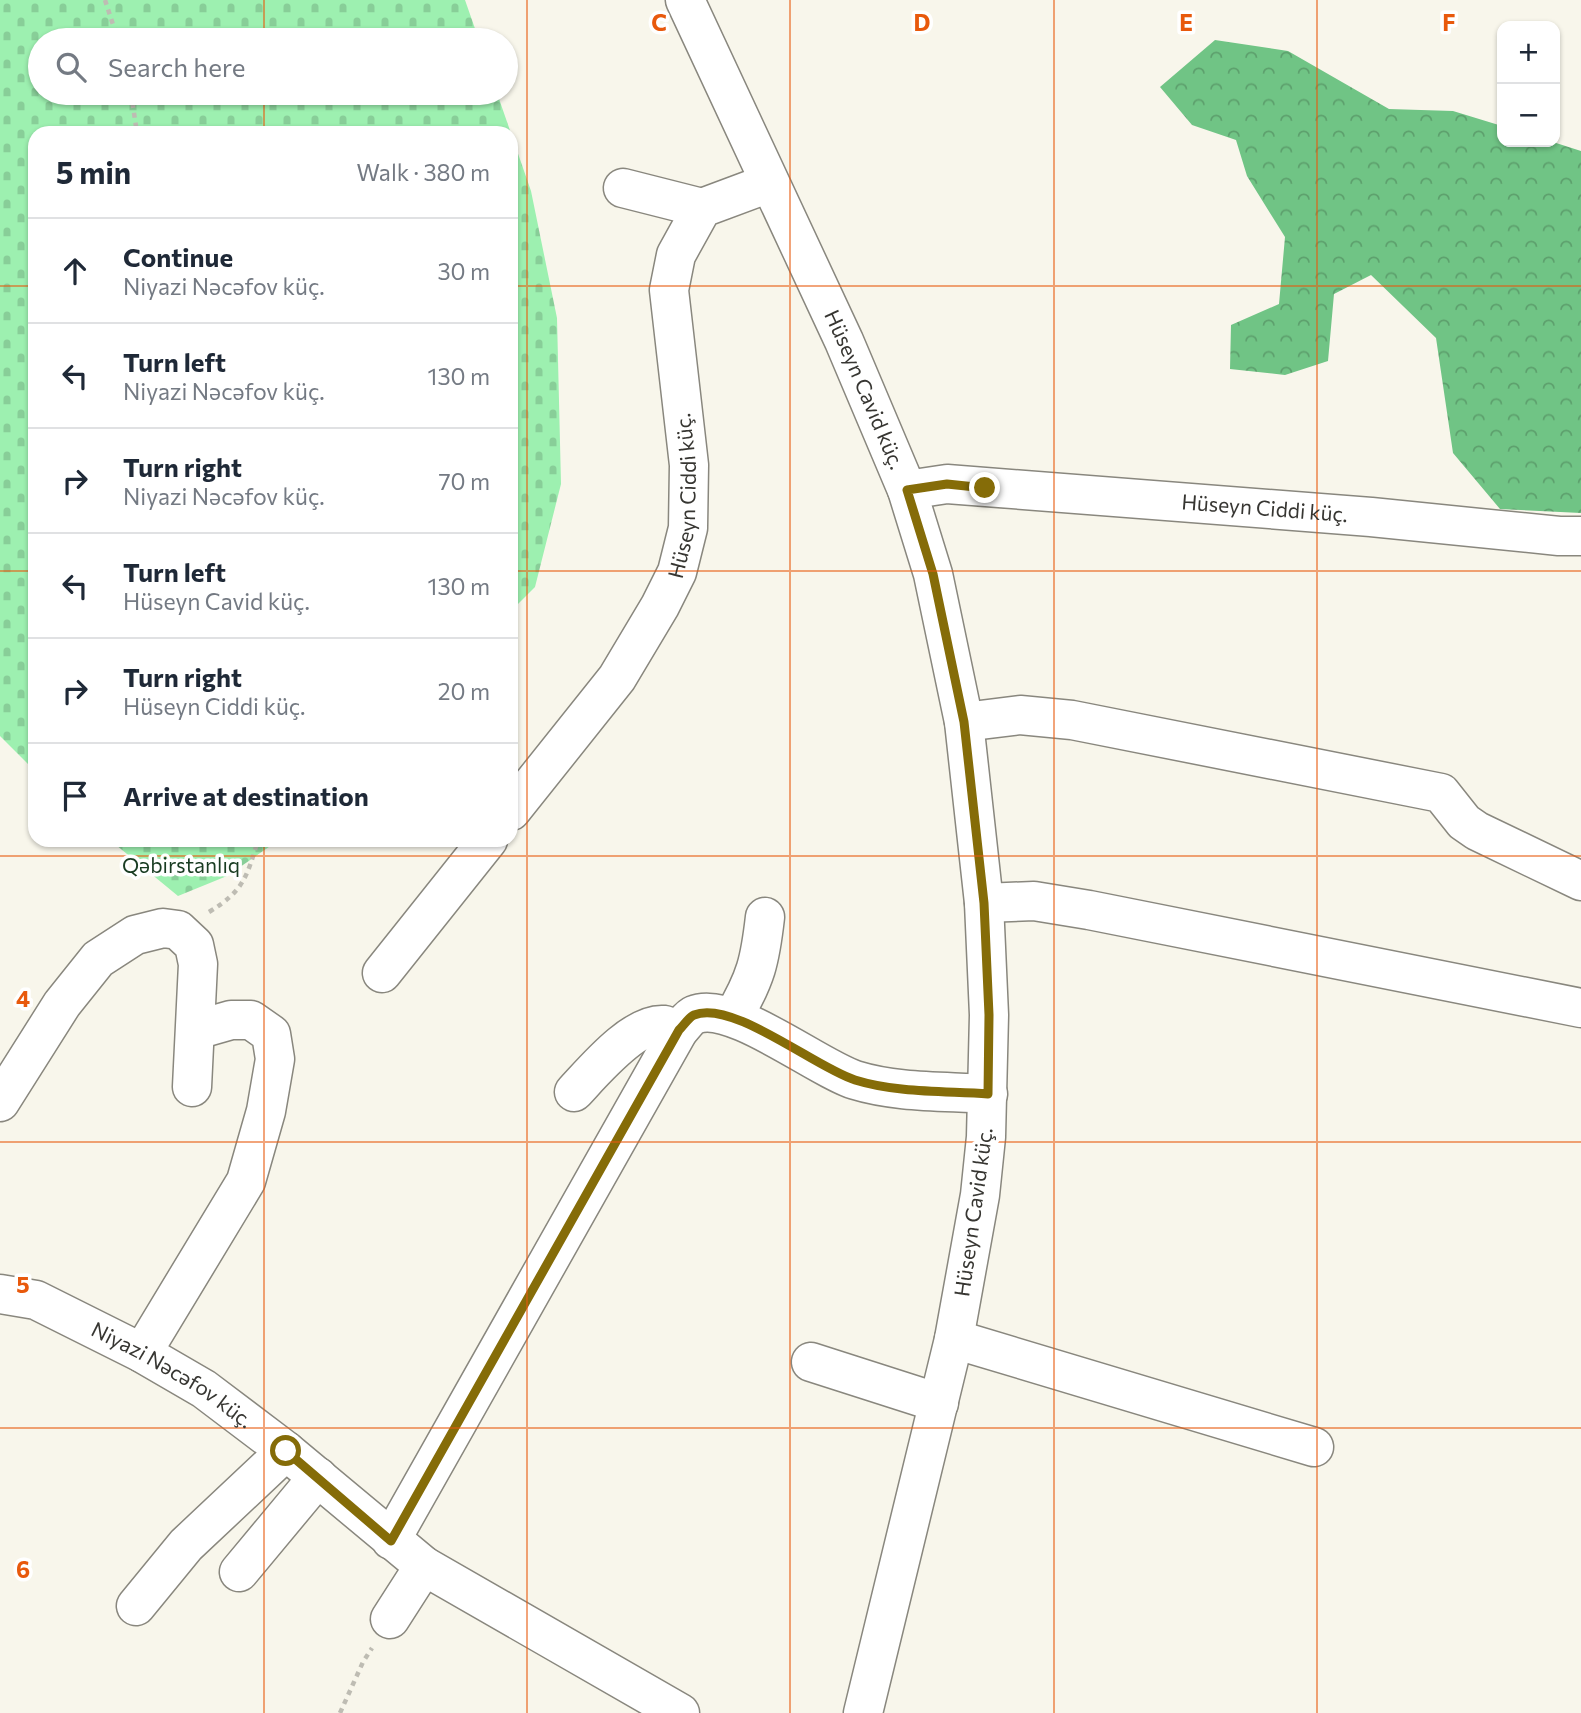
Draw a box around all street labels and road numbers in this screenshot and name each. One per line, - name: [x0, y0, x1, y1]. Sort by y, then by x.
- street label: Hüseyn Cavid küç.: [820, 305, 911, 473]
- street label: Hüseyn Ciddi küç.: [662, 412, 700, 581]
- street label: Hüseyn Ciddi küç.: [1181, 488, 1349, 526]
- street label: Hüseyn Cavid küç.: [948, 1126, 997, 1298]
- street label: Niyazi Nəcəfov küç.: [88, 1316, 258, 1432]

